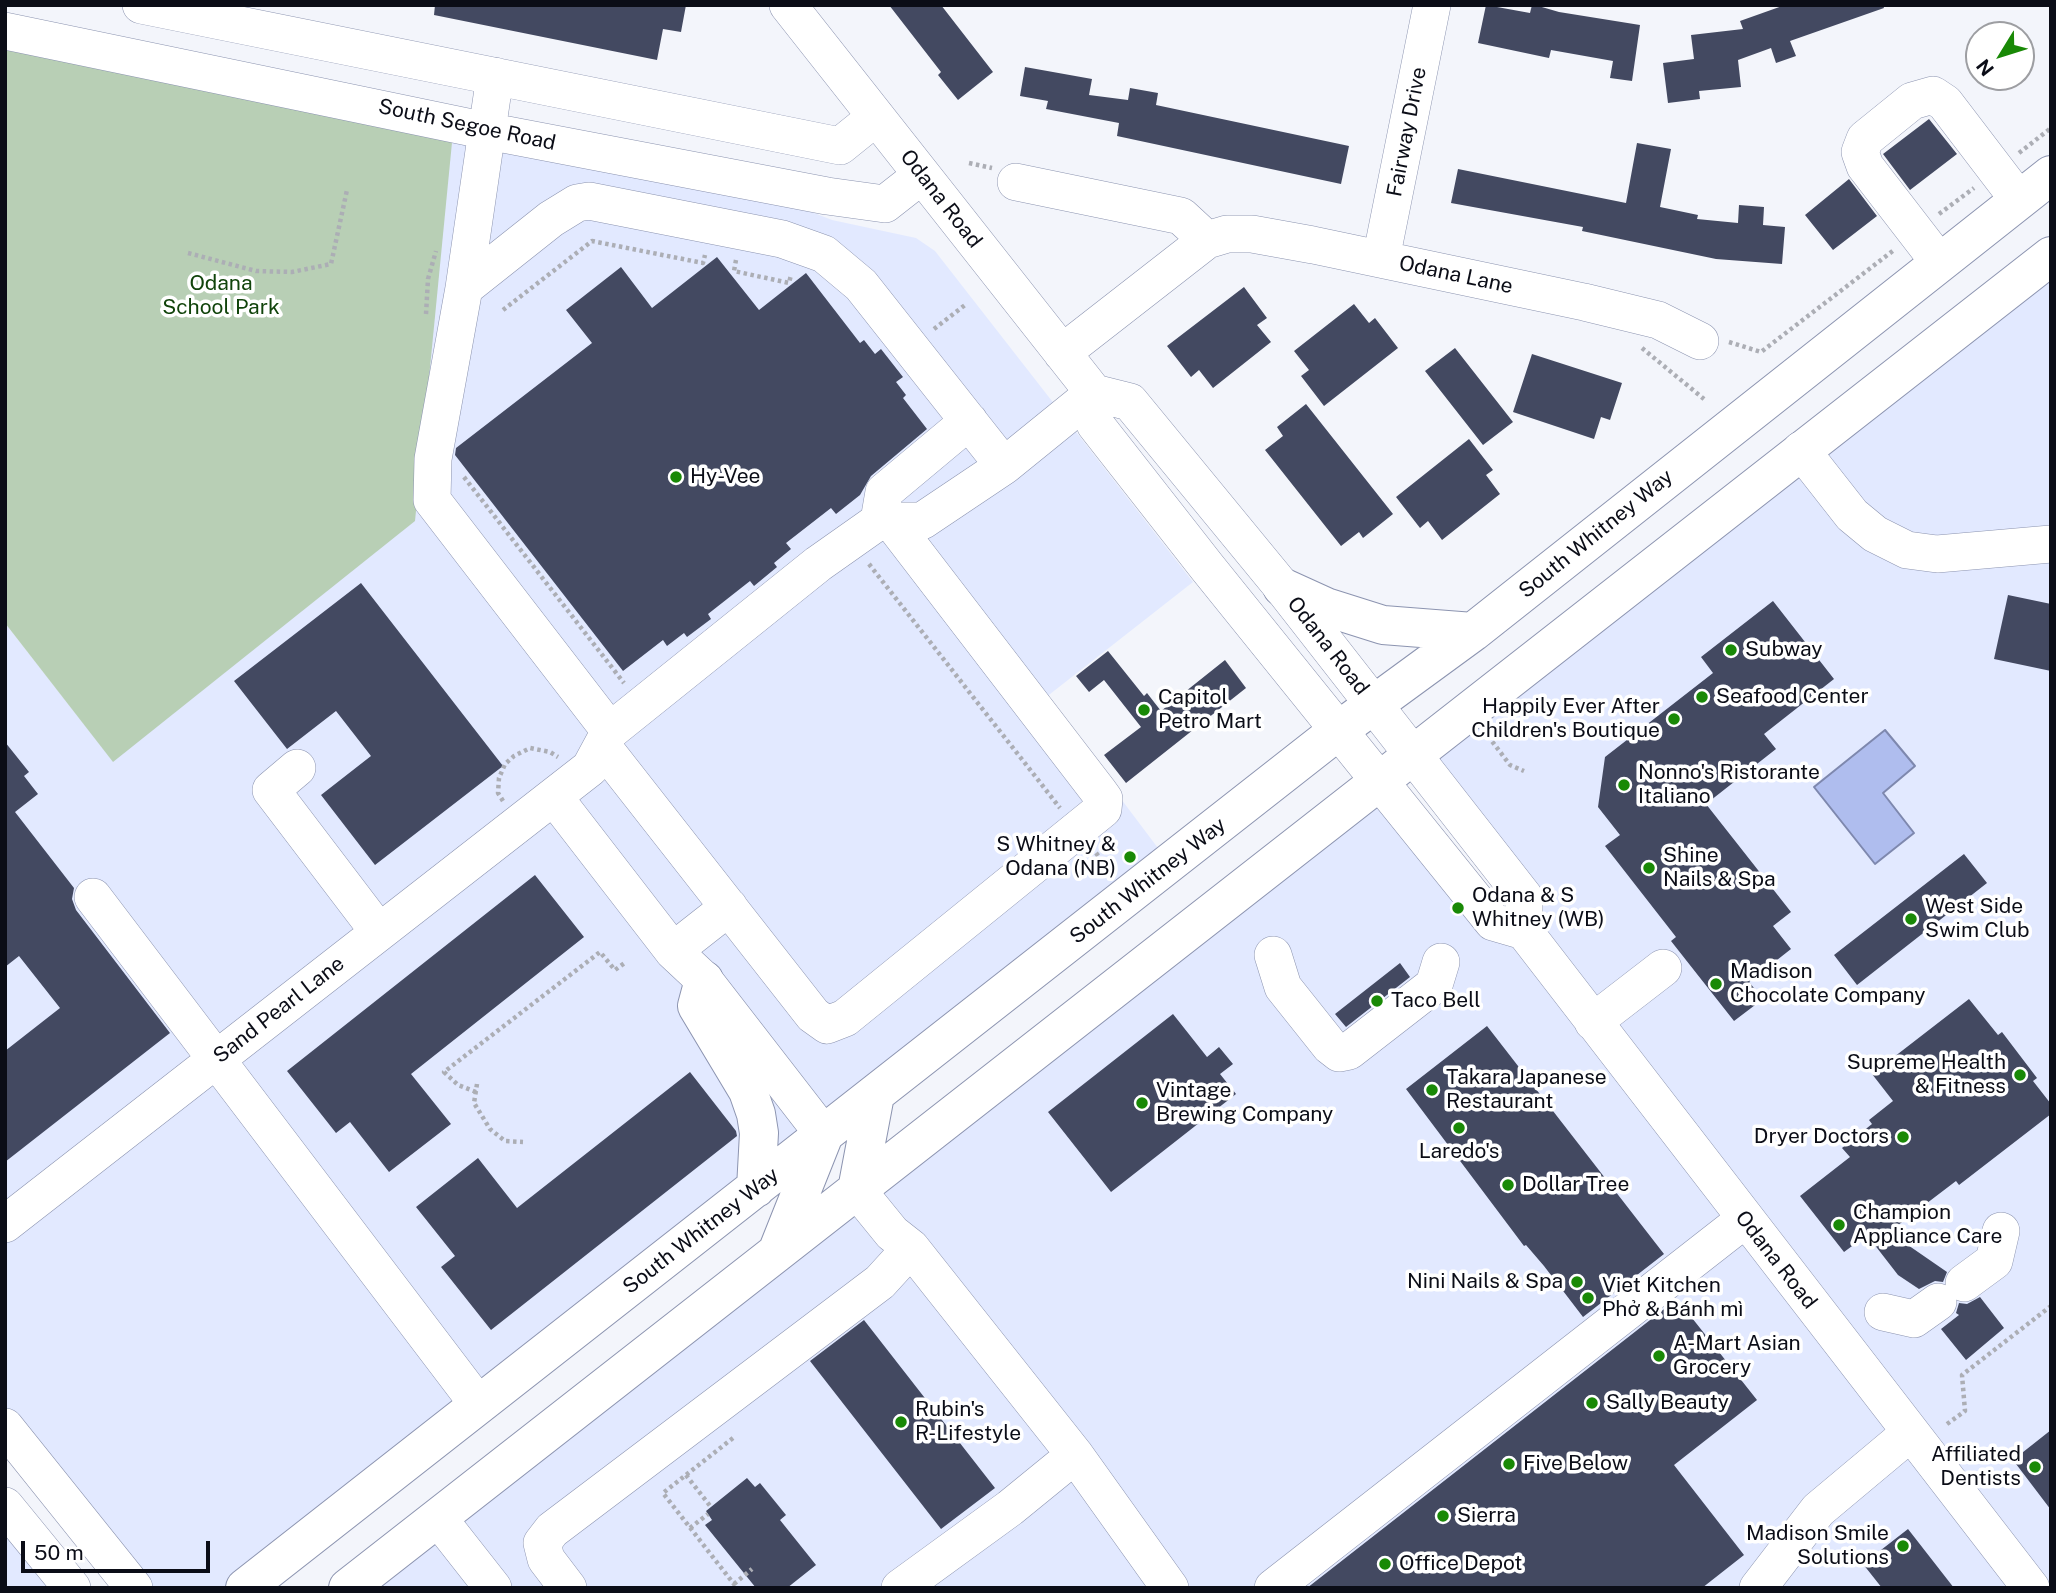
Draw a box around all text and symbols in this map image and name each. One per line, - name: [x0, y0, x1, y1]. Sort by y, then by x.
- north arrow: [1965, 21, 2035, 91]
- text: N: [1972, 55, 1998, 80]
- street label: Fairway Drive: [1382, 65, 1432, 199]
- street label: South Segoe Road: [376, 94, 558, 156]
- street label: Odana Road: [895, 145, 987, 253]
- street label: Odana Lane: [1397, 251, 1515, 299]
- park label: Odana School Park: [162, 271, 280, 321]
- place label: Hy-Vee: [690, 464, 760, 490]
- street label: South Whitney Way: [1514, 464, 1678, 604]
- marker: Hy-Vee: [668, 469, 684, 485]
- street label: Odana Road: [1282, 592, 1374, 700]
- place label: Subway: [1745, 637, 1822, 663]
- marker: Subway: [1723, 642, 1739, 658]
- place label: Seafood Center: [1716, 684, 1869, 710]
- place label: Capitol Petro Mart: [1158, 685, 1262, 735]
- marker: Seafood Center: [1694, 689, 1710, 705]
- place label: Happily Ever After Children's Boutique: [1471, 694, 1660, 744]
- marker: Capitol Petro Mart: [1136, 702, 1152, 718]
- marker: Happily Ever After Children's Boutique: [1666, 711, 1682, 727]
- place label: Nonno's Ristorante Italiano: [1638, 760, 1820, 810]
- marker: Nonno's Ristorante Italiano: [1616, 777, 1632, 793]
- street label: South Whitney Way: [1065, 812, 1231, 950]
- place label: S Whitney & Odana (NB): [996, 832, 1116, 882]
- place label: Shine Nails & Spa: [1663, 843, 1776, 893]
- marker: S Whitney & Odana (NB): [1122, 849, 1138, 865]
- marker: Shine Nails & Spa: [1641, 860, 1657, 876]
- place label: Odana & S Whitney (WB): [1472, 883, 1605, 933]
- place label: West Side Swim Club: [1925, 894, 2030, 944]
- marker: Odana & S Whitney (WB): [1450, 900, 1466, 916]
- marker: West Side Swim Club: [1903, 911, 1919, 927]
- street label: Sand Pearl Lane: [209, 951, 349, 1069]
- place label: Madison Chocolate Company: [1730, 959, 1925, 1009]
- marker: Madison Chocolate Company: [1708, 976, 1724, 992]
- place label: Taco Bell: [1391, 988, 1481, 1014]
- marker: Taco Bell: [1369, 993, 1385, 1009]
- place label: Supreme Health & Fitness: [1847, 1050, 2006, 1100]
- place label: Takara Japanese Restaurant: [1446, 1065, 1607, 1115]
- marker: Supreme Health & Fitness: [2012, 1067, 2028, 1083]
- place label: Vintage Brewing Company: [1156, 1078, 1333, 1128]
- marker: Takara Japanese Restaurant: [1424, 1082, 1440, 1098]
- marker: Vintage Brewing Company: [1134, 1095, 1150, 1111]
- marker: Laredo's: [1451, 1120, 1467, 1136]
- place label: Dryer Doctors: [1754, 1124, 1889, 1150]
- marker: Dryer Doctors: [1895, 1129, 1911, 1145]
- place label: Laredo's: [1419, 1139, 1499, 1165]
- street label: South Whitney Way: [618, 1162, 784, 1300]
- place label: Dollar Tree: [1522, 1172, 1629, 1198]
- marker: Dollar Tree: [1500, 1177, 1516, 1193]
- place label: Champion Appliance Care: [1853, 1200, 2002, 1250]
- street label: Odana Road: [1730, 1206, 1822, 1314]
- marker: Champion Appliance Care: [1831, 1217, 1847, 1233]
- place label: Nini Nails & Spa: [1407, 1269, 1563, 1295]
- place label: Viet Kitchen Phở & Bánh mì: [1602, 1273, 1743, 1323]
- marker: Nini Nails & Spa: [1569, 1274, 1585, 1290]
- marker: Viet Kitchen Phở & Bánh mì: [1580, 1290, 1596, 1306]
- place label: A-Mart Asian Grocery: [1673, 1331, 1801, 1381]
- marker: A-Mart Asian Grocery: [1651, 1348, 1667, 1364]
- place label: Sally Beauty: [1606, 1390, 1729, 1416]
- marker: Sally Beauty: [1584, 1395, 1600, 1411]
- place label: Rubin's R-Lifestyle: [915, 1397, 1021, 1447]
- marker: Rubin's R-Lifestyle: [893, 1414, 909, 1430]
- place label: Affiliated Dentists: [1931, 1442, 2021, 1492]
- place label: Five Below: [1523, 1451, 1628, 1477]
- marker: Five Below: [1501, 1456, 1517, 1472]
- marker: Affiliated Dentists: [2027, 1459, 2043, 1475]
- place label: Sierra: [1457, 1503, 1516, 1529]
- marker: Sierra: [1435, 1508, 1451, 1524]
- place label: Madison Smile Solutions: [1746, 1521, 1889, 1571]
- scale bar: [24, 1526, 214, 1570]
- marker: Madison Smile Solutions: [1895, 1538, 1911, 1554]
- text: 50 m: [34, 1540, 84, 1565]
- place label: Office Depot: [1399, 1551, 1522, 1577]
- marker: Office Depot: [1377, 1556, 1393, 1572]

